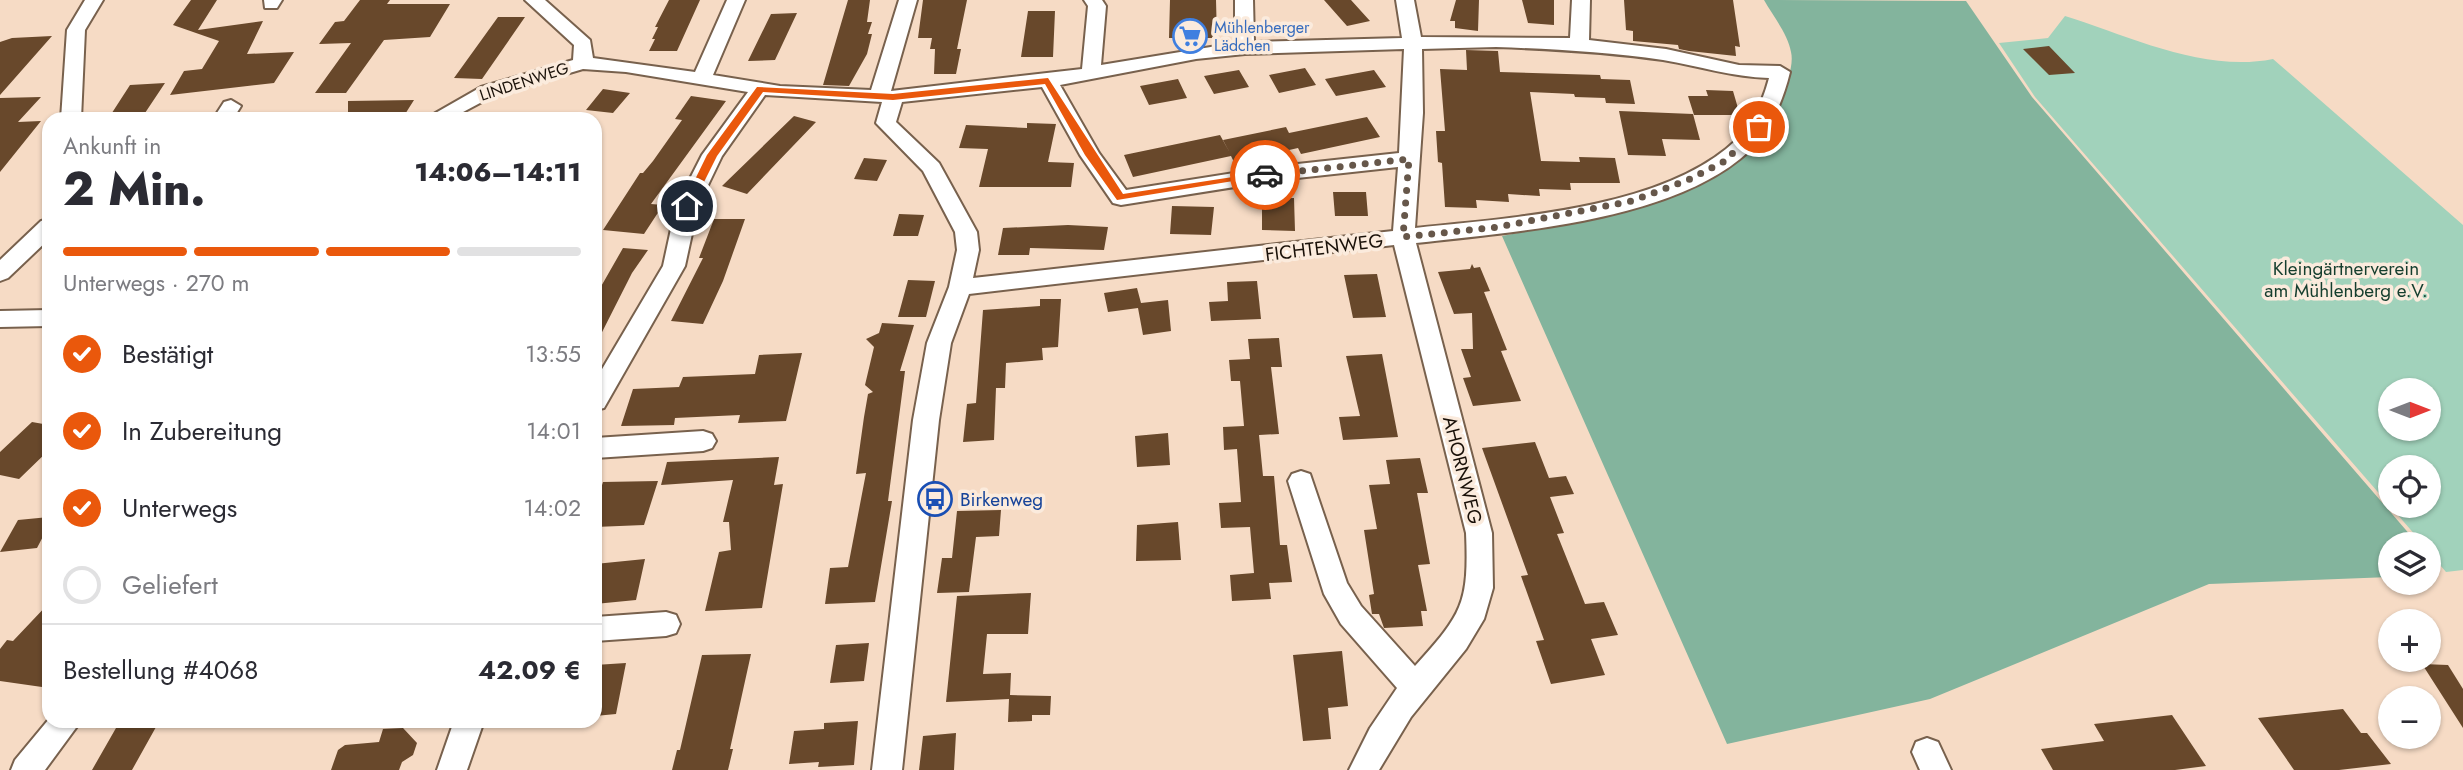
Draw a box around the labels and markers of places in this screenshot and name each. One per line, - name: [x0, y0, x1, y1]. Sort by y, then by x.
- place label: Mühlenberger Lädchen: [1214, 16, 1310, 57]
- supermarket icon: Mühlenberger Lädchen: [1171, 17, 1209, 55]
- pin: [1729, 97, 1789, 157]
- pin: [657, 176, 717, 236]
- bus stop icon: Birkenweg: [916, 480, 954, 518]
- place label: Birkenweg: [960, 486, 1043, 513]

